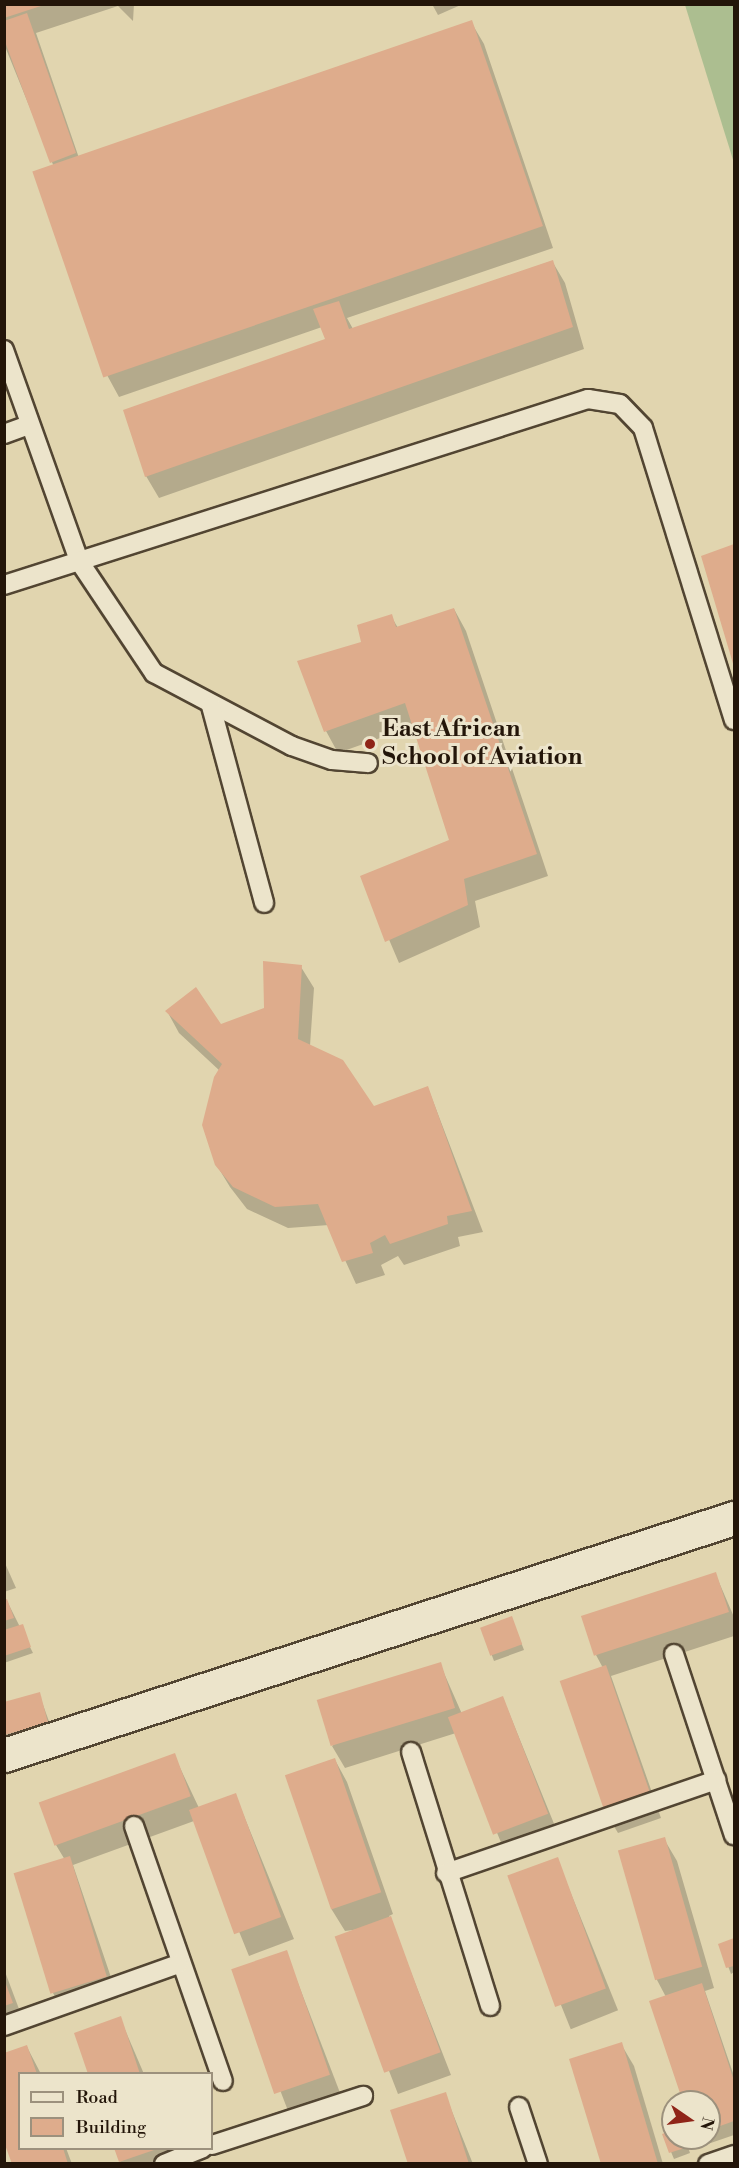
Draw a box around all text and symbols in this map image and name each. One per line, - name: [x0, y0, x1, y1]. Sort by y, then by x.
- place label: East African School of Aviation: [382, 716, 582, 772]
- marker: East African School of Aviation: [363, 737, 377, 751]
- legend: [18, 2072, 213, 2150]
- text: Road: [76, 2086, 118, 2109]
- north arrow: [661, 2090, 721, 2150]
- text: N: [695, 2115, 718, 2132]
- text: Building: [76, 2116, 146, 2139]

